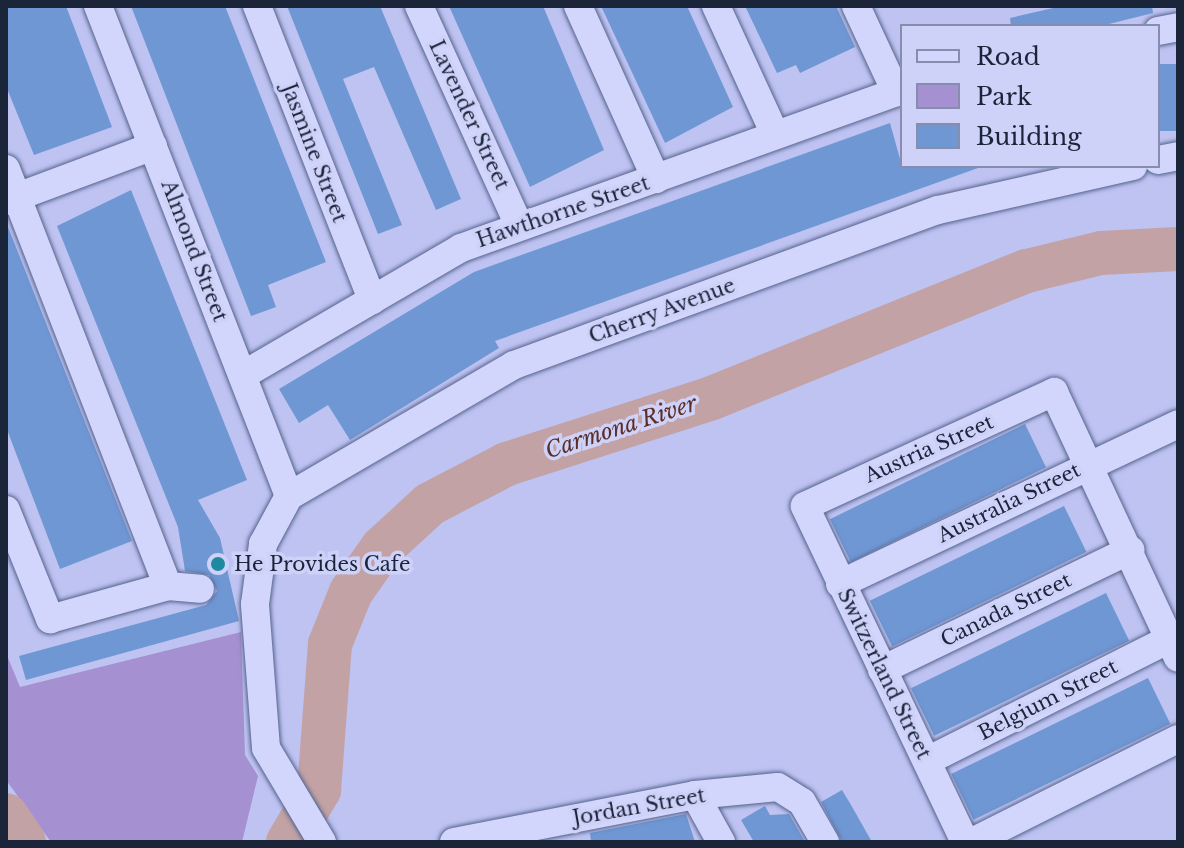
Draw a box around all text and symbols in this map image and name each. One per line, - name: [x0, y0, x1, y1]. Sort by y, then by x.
- legend: [900, 24, 1160, 168]
- street label: Lavender Street: [424, 36, 514, 194]
- text: Road: [976, 42, 1040, 71]
- street label: Jasmine Street: [276, 80, 352, 226]
- text: Park: [976, 82, 1032, 111]
- text: Building: [976, 122, 1082, 151]
- street label: Hawthorne Street: [473, 171, 653, 253]
- street label: Almond Street: [156, 177, 232, 325]
- street label: Cherry Avenue: [585, 273, 739, 349]
- water label: Carmona River: [542, 390, 700, 464]
- street label: Austria Street: [861, 410, 997, 488]
- street label: Australia Street: [934, 458, 1084, 548]
- place label: He Provides Cafe: [234, 552, 410, 576]
- marker: He Provides Cafe: [209, 555, 227, 573]
- street label: Canada Street: [937, 568, 1075, 652]
- street label: Switzerland Street: [832, 585, 936, 763]
- street label: Belgium Street: [974, 655, 1122, 745]
- street label: Jordan Street: [571, 784, 707, 830]

